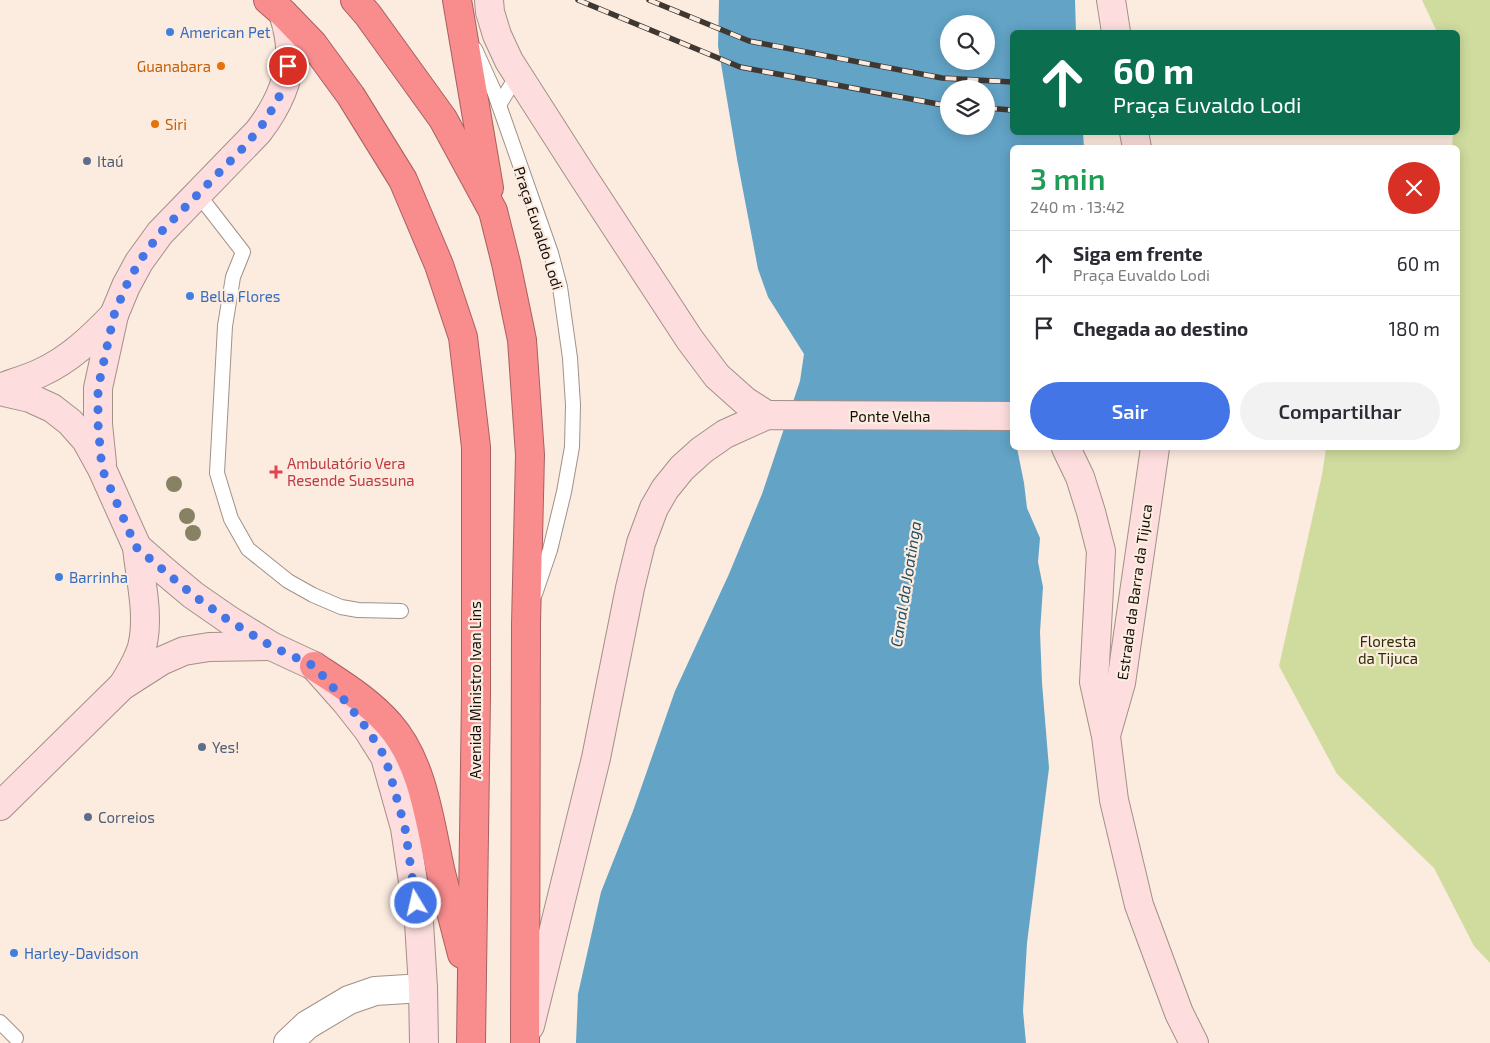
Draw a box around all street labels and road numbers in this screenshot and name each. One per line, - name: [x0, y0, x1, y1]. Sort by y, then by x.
- street label: Praça Euvaldo Lodi: [510, 164, 567, 292]
- street label: Ponte Velha: [850, 407, 930, 425]
- street label: Estrada da Barra da Tijuca: [1113, 503, 1156, 681]
- street label: Avenida Ministro Ivan Lins: [466, 601, 484, 779]

